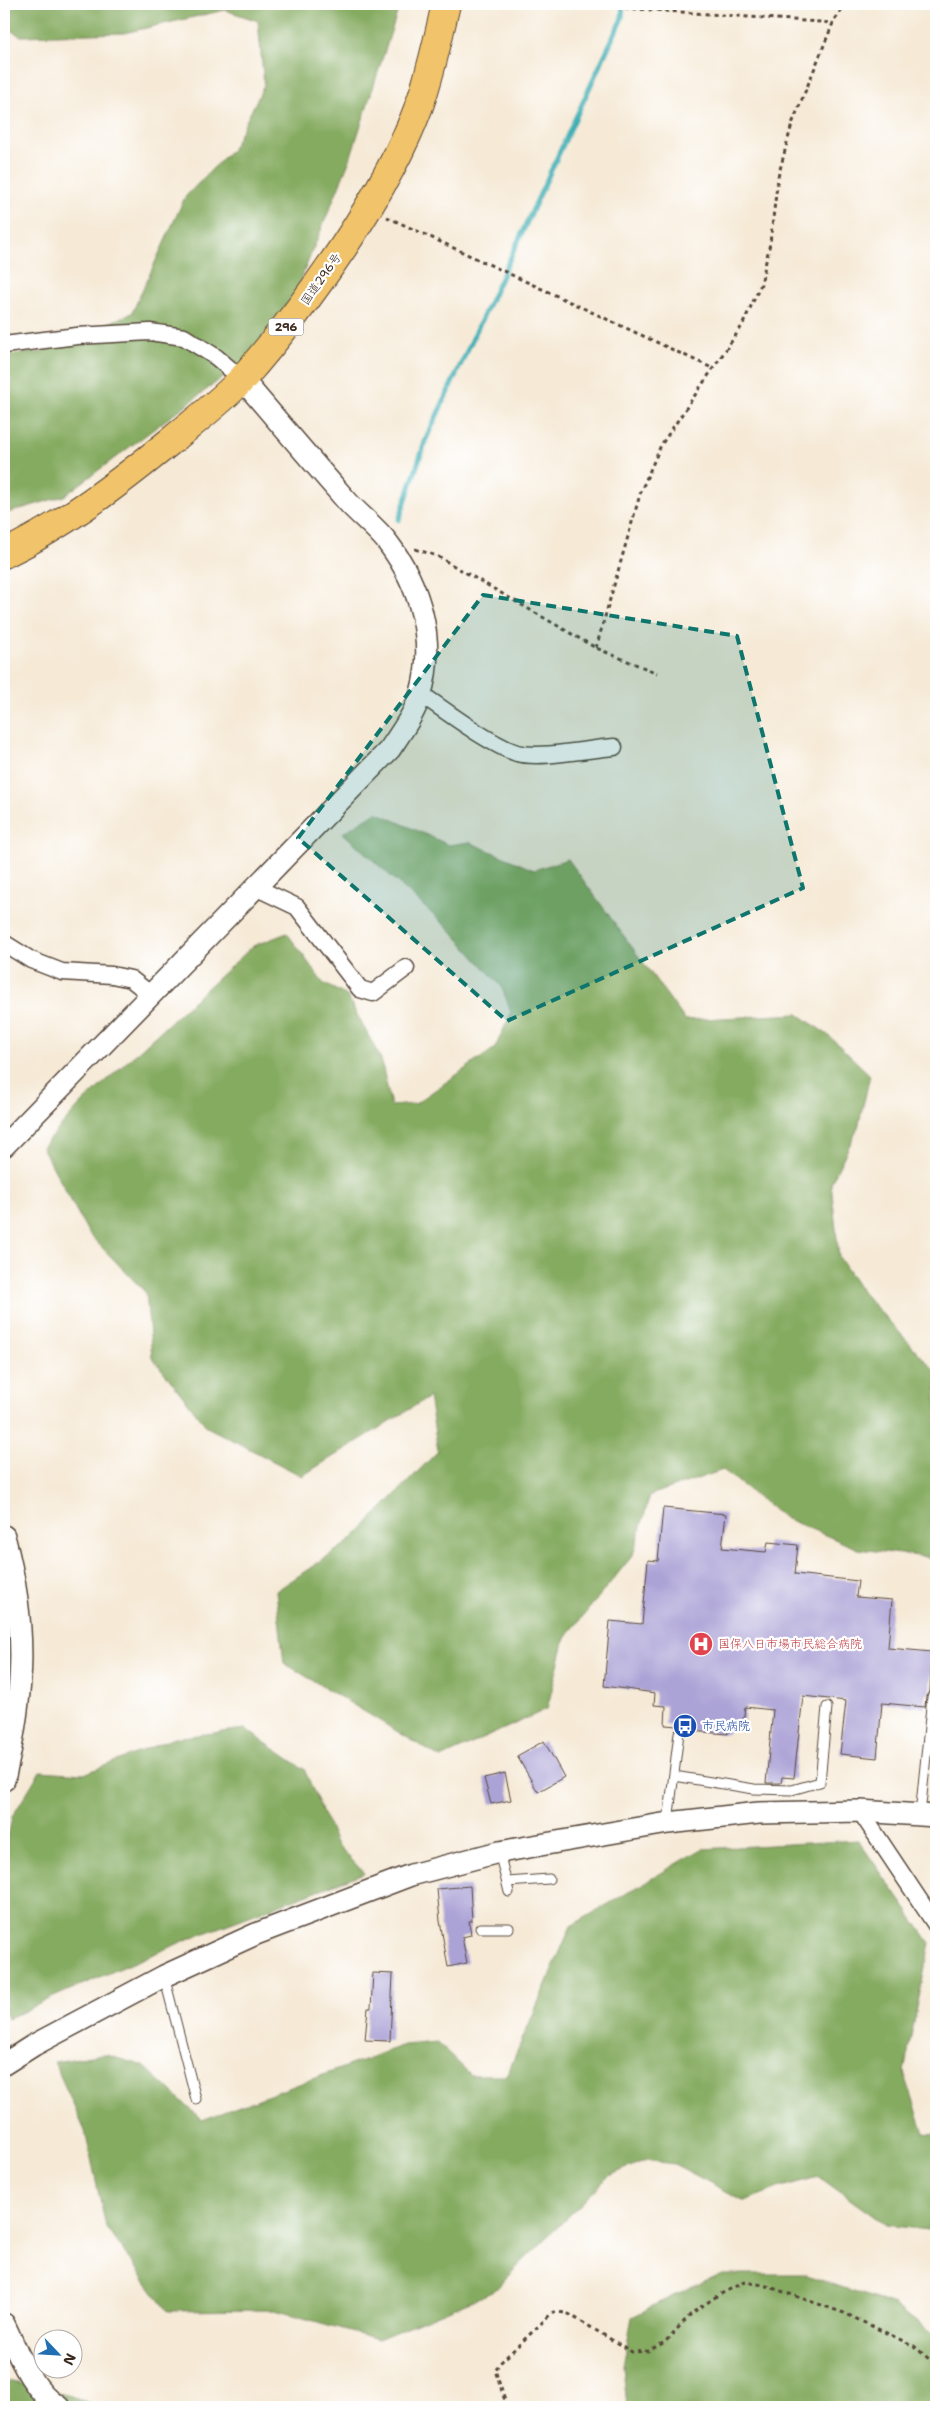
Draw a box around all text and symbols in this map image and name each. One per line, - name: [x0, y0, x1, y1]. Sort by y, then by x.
- street label: 国道296号: [297, 250, 345, 308]
- road number: 296: [268, 318, 304, 336]
- hospital icon: 国保八日市場市民総合病院: [688, 1631, 714, 1657]
- place label: 国保八日市場市民総合病院: [718, 1636, 862, 1652]
- bus stop icon: 市民病院: [672, 1713, 698, 1739]
- place label: 市民病院: [702, 1718, 750, 1734]
- north arrow: [32, 2328, 82, 2378]
- text: N: [59, 2351, 80, 2368]

